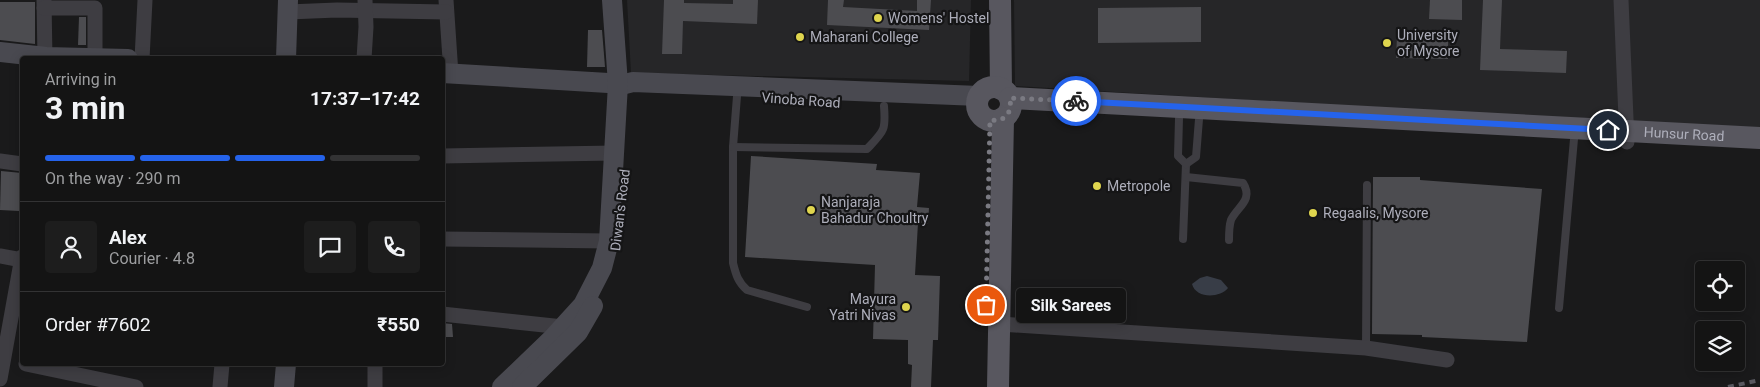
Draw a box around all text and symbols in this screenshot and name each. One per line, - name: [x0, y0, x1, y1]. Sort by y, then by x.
- place label: Womens' Hostel: [888, 10, 989, 26]
- marker: Womens' Hostel: [872, 12, 884, 24]
- place label: University of Mysore: [1397, 27, 1459, 59]
- place label: Maharani College: [810, 29, 918, 45]
- marker: Maharani College: [794, 31, 806, 43]
- marker: University of Mysore: [1381, 37, 1393, 49]
- text: Arriving in: [45, 70, 116, 89]
- courier: [1051, 76, 1101, 126]
- text: 17:37–17:42: [310, 87, 420, 110]
- icon: bike: [1062, 87, 1090, 115]
- text: 3 min: [45, 89, 125, 127]
- street label: Vinoba Road: [761, 89, 841, 111]
- pin: [1587, 109, 1629, 151]
- icon: home: [1594, 116, 1622, 144]
- street label: Hunsur Road: [1643, 124, 1725, 144]
- street label: Diwan's Road: [607, 168, 633, 252]
- text: On the way · 290 m: [45, 169, 181, 188]
- place label: Metropole: [1107, 178, 1171, 194]
- marker: Metropole: [1091, 180, 1103, 192]
- place label: Nanjaraja Bahadur Choultry: [821, 194, 929, 226]
- marker: Nanjaraja Bahadur Choultry: [805, 204, 817, 216]
- place label: Regaalis, Mysore: [1323, 205, 1429, 221]
- marker: Regaalis, Mysore: [1307, 207, 1319, 219]
- button: person: [45, 221, 97, 273]
- button: chat: [304, 221, 356, 273]
- button: phone: [368, 221, 420, 273]
- text: Alex: [109, 226, 147, 249]
- text: Courier · 4.8: [109, 249, 195, 268]
- map controls: [1695, 261, 1745, 371]
- button: locate: [1695, 261, 1745, 311]
- pin: [965, 284, 1007, 326]
- callout: Silk Sarees: [1016, 288, 1126, 322]
- place label: Mayura Yatri Nivas: [829, 291, 896, 323]
- icon: bag: [972, 291, 1000, 319]
- text: Silk Sarees: [1031, 296, 1111, 315]
- marker: Mayura Yatri Nivas: [900, 301, 912, 313]
- text: Order #7602: [45, 313, 151, 336]
- text: ₹550: [377, 313, 420, 336]
- button: layers: [1695, 321, 1745, 371]

